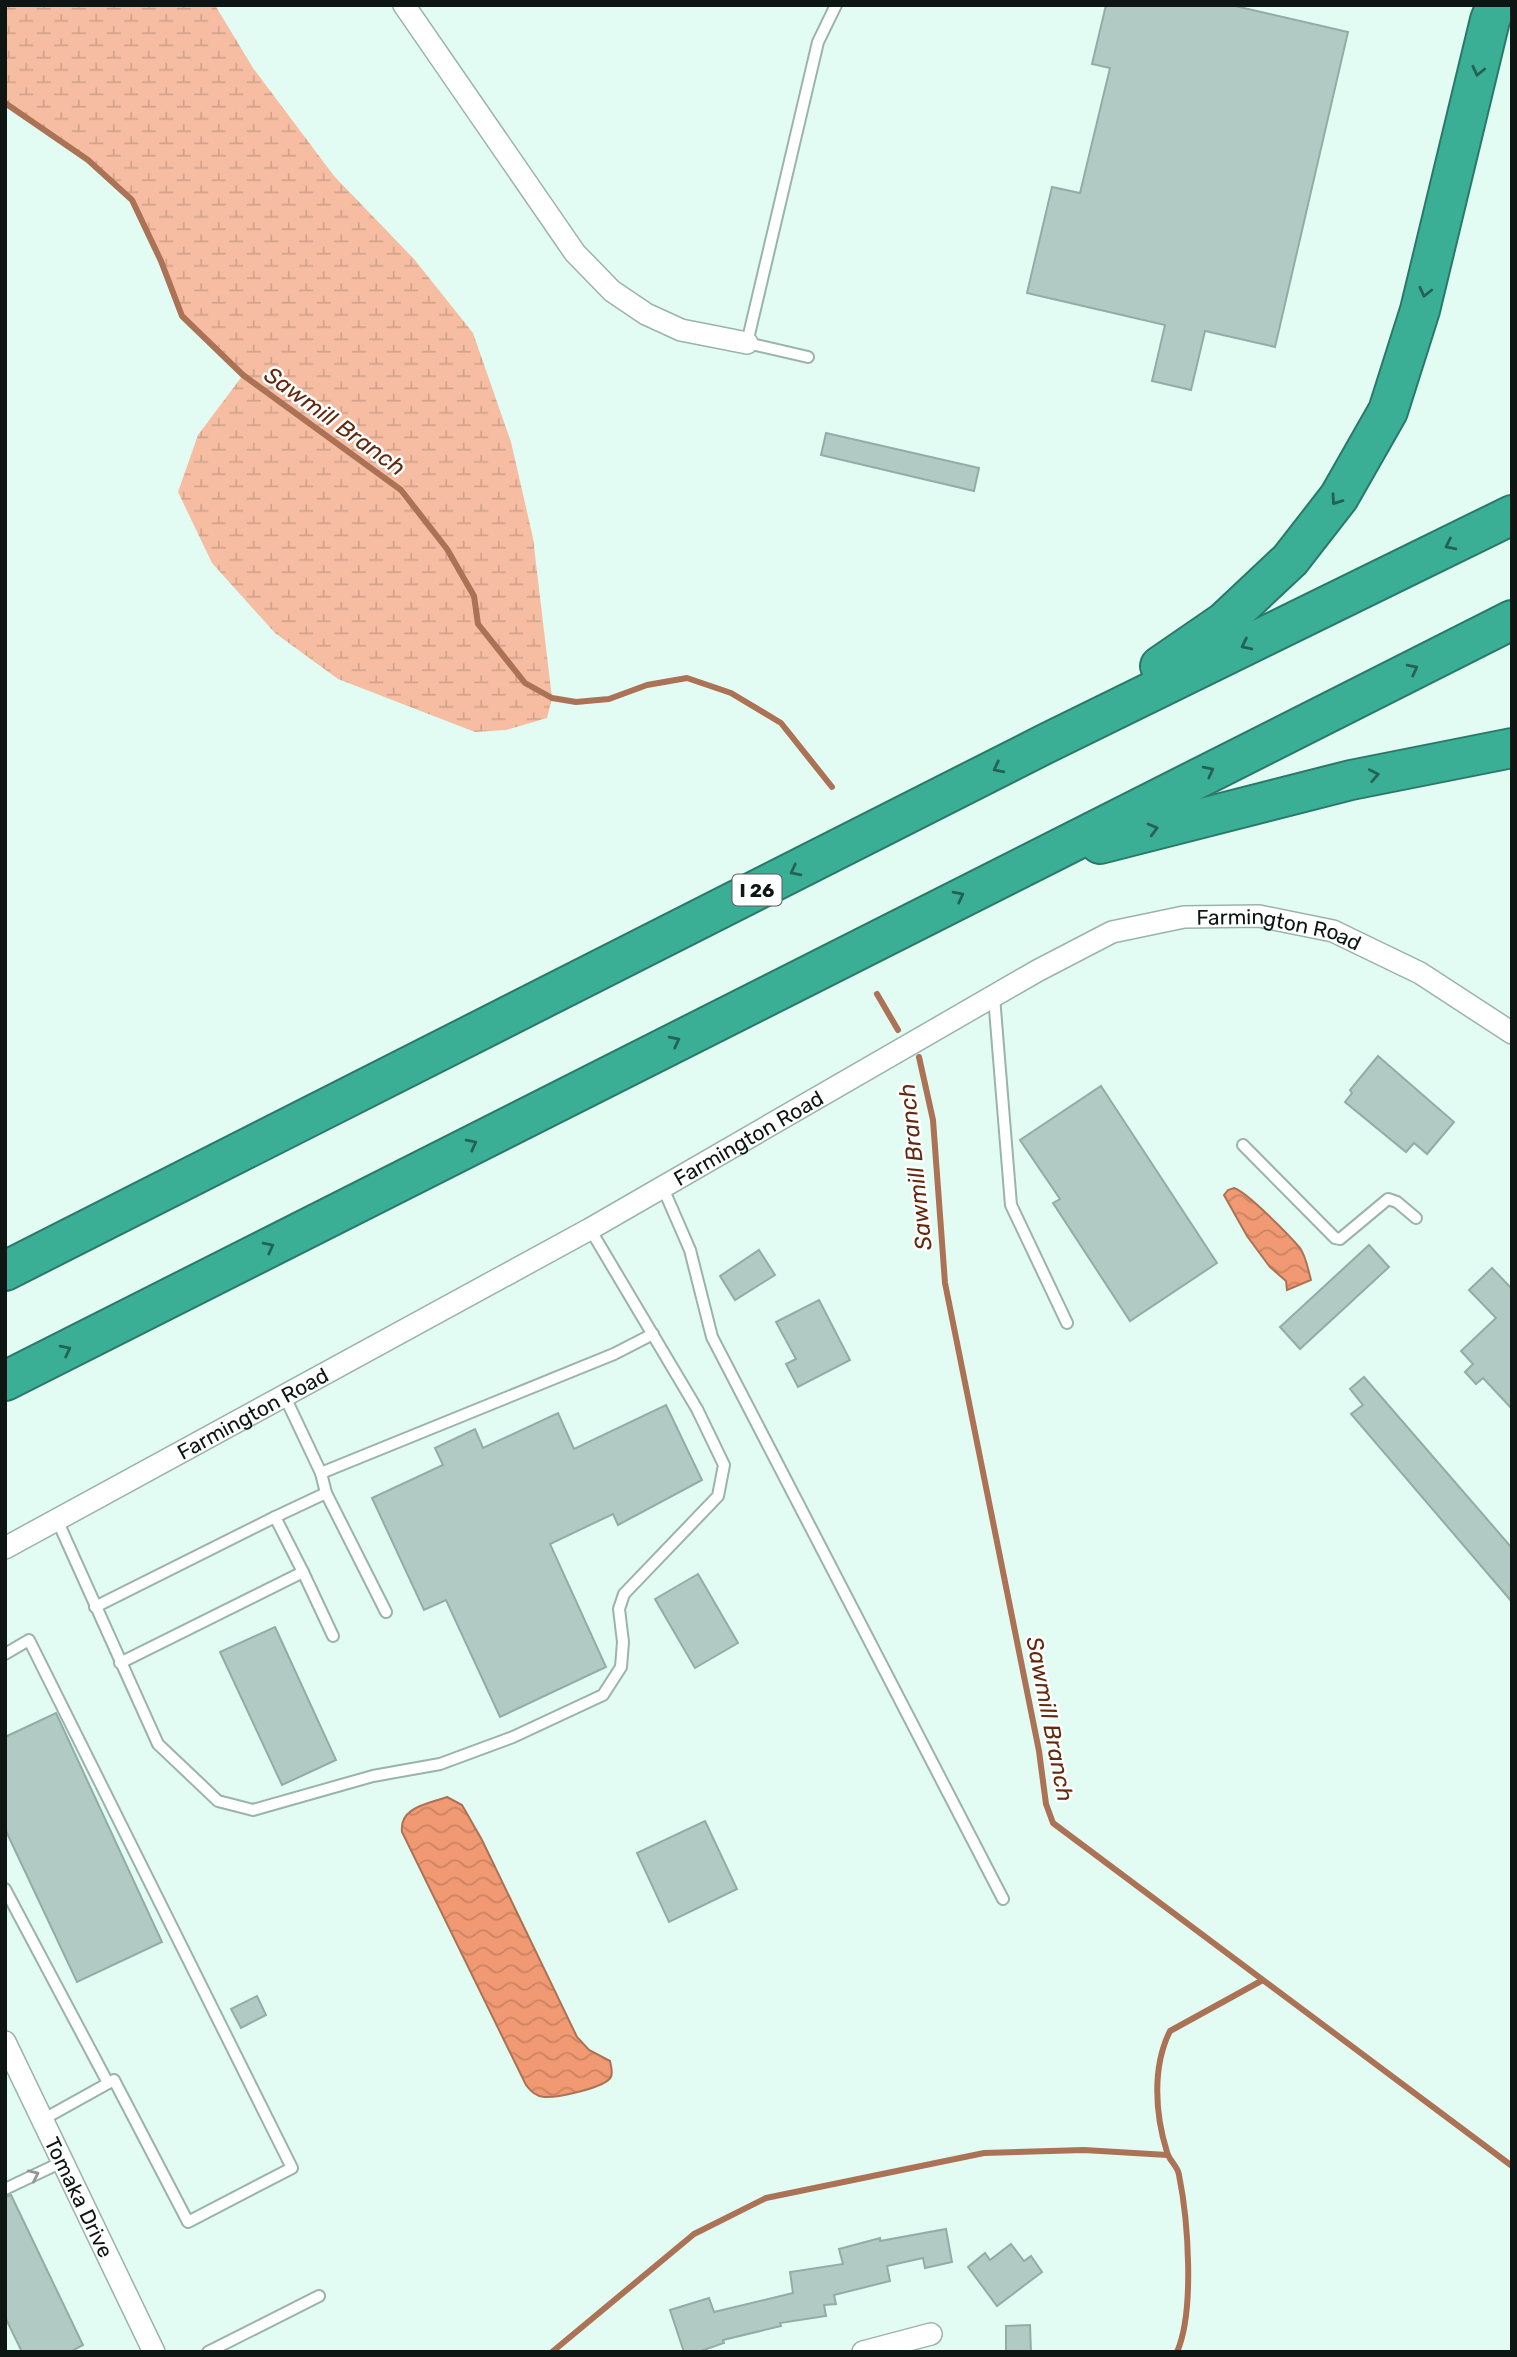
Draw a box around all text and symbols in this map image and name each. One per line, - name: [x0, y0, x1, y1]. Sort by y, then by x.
- one-way arrow: [1472, 65, 1486, 77]
- one-way arrow: [1419, 286, 1433, 298]
- water label: Sawmill Branch: [259, 360, 411, 482]
- one-way arrow: [1332, 492, 1344, 505]
- one-way arrow: [1445, 537, 1457, 551]
- one-way arrow: [1241, 637, 1253, 651]
- one-way arrow: [1406, 664, 1418, 678]
- one-way arrow: [993, 759, 1005, 773]
- one-way arrow: [1202, 765, 1214, 779]
- one-way arrow: [1368, 768, 1380, 783]
- one-way arrow: [1147, 823, 1159, 838]
- one-way arrow: [790, 862, 802, 876]
- road number: I 26: [732, 874, 782, 906]
- one-way arrow: [952, 891, 964, 905]
- street label: Farmington Road: [1196, 903, 1366, 955]
- one-way arrow: [668, 1035, 680, 1049]
- water label: Sawmill Branch: [892, 1082, 938, 1252]
- street label: Farmington Road: [669, 1085, 827, 1191]
- one-way arrow: [465, 1138, 477, 1152]
- one-way arrow: [262, 1241, 274, 1255]
- one-way arrow: [59, 1344, 71, 1358]
- street label: Farmington Road: [173, 1362, 332, 1464]
- water label: Sawmill Branch: [1020, 1634, 1080, 1804]
- street label: Tomaka Drive: [40, 2133, 119, 2261]
- one-way arrow: [27, 2169, 39, 2183]

